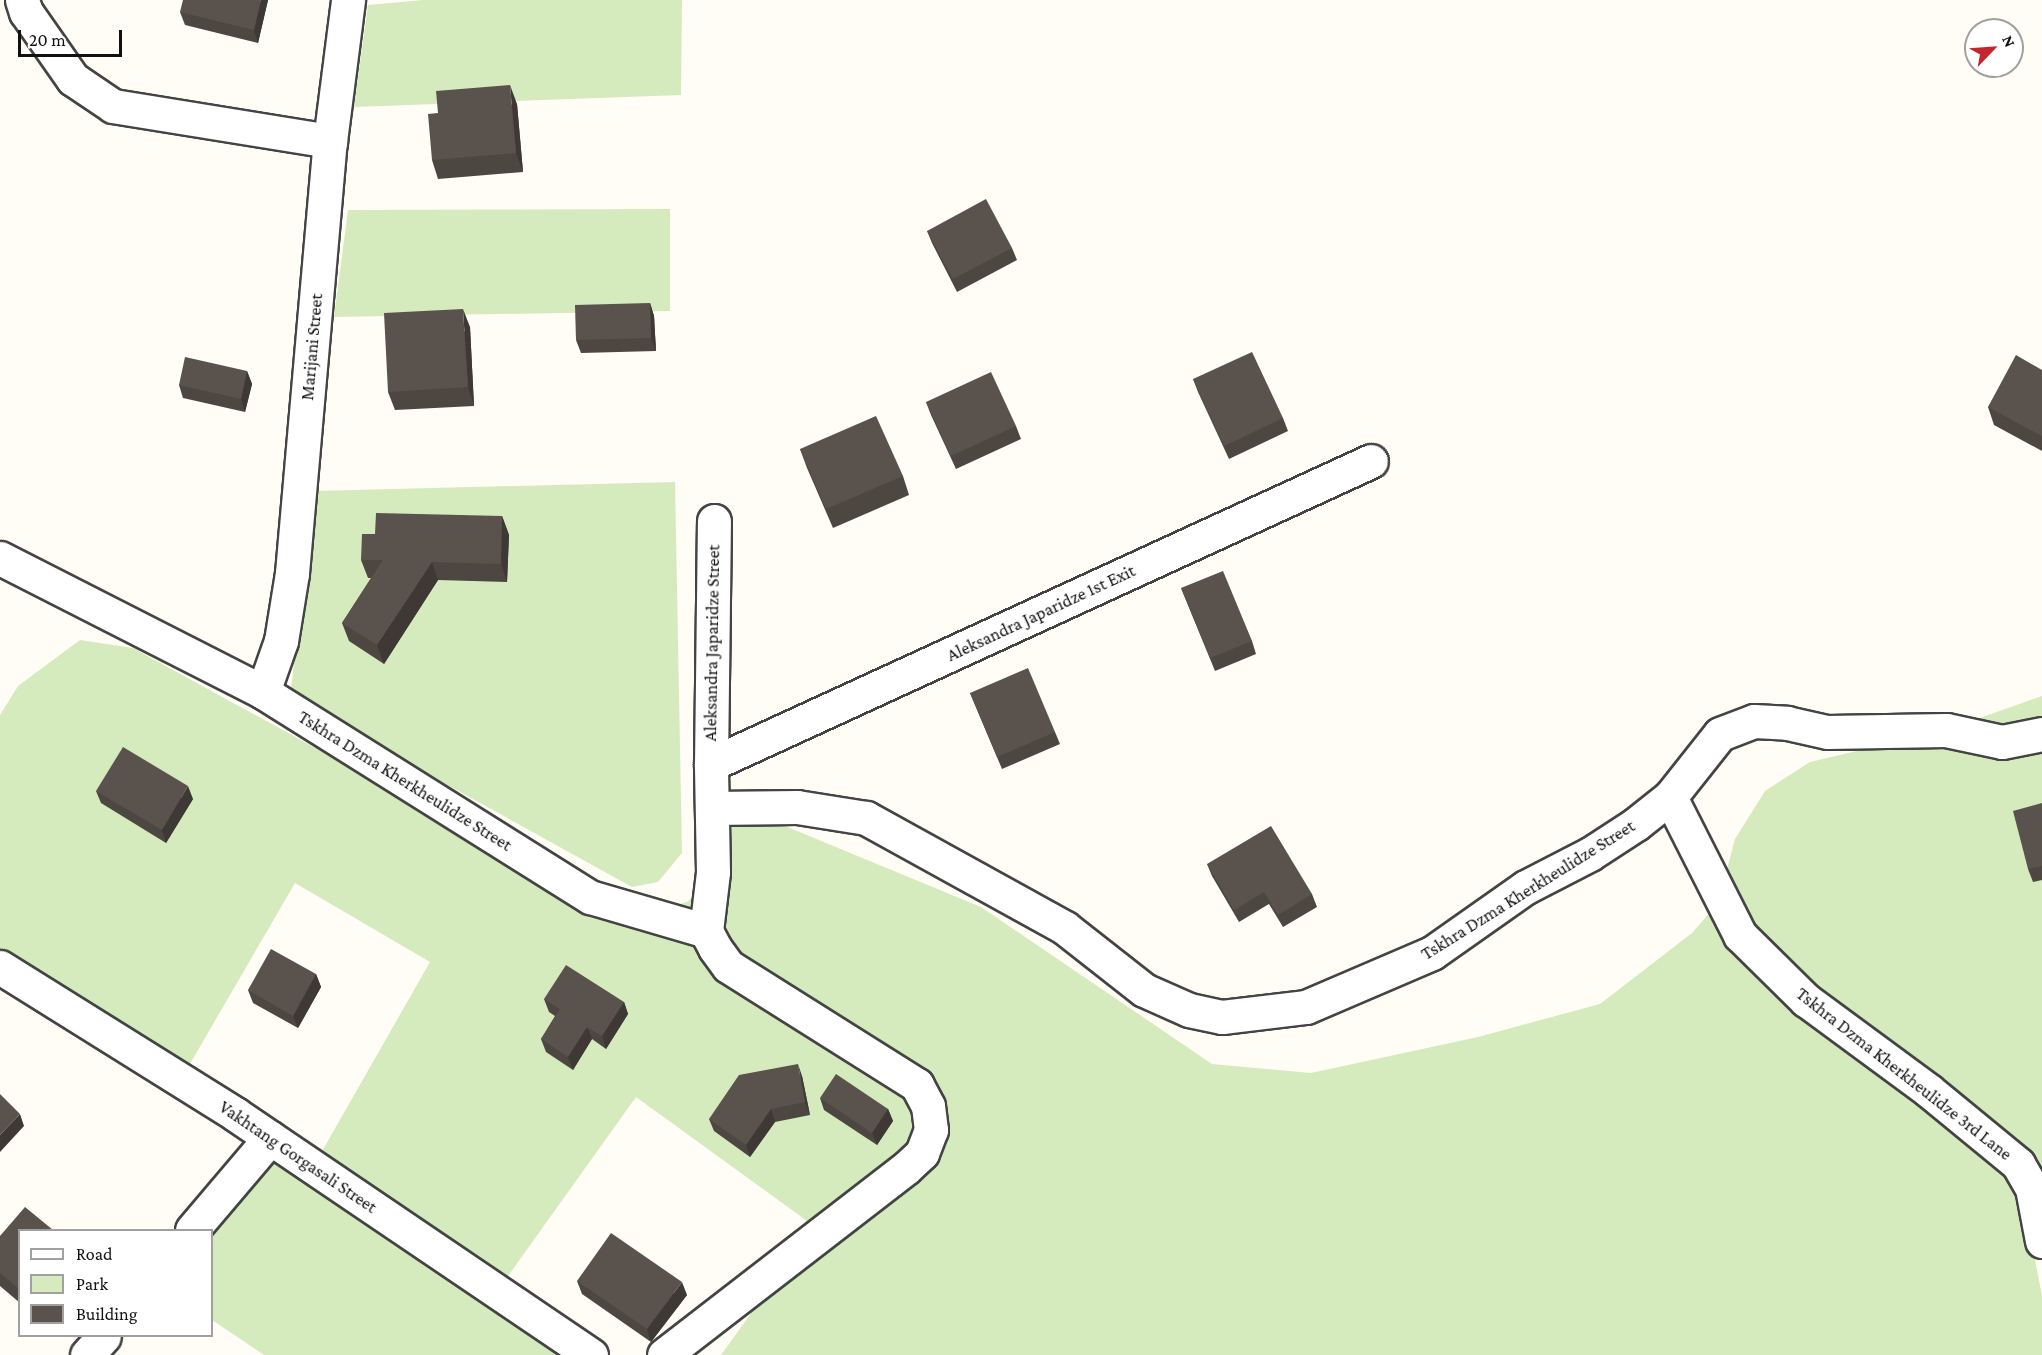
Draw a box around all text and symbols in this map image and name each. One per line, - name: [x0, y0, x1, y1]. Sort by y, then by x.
- scale bar: [21, 18, 124, 56]
- north arrow: [1964, 18, 2024, 78]
- text: 20 m: [29, 30, 66, 50]
- text: N: [1999, 32, 2019, 50]
- street label: Marijani Street: [297, 293, 327, 401]
- street label: Aleksandra Japaridze Street: [699, 544, 725, 742]
- street label: Aleksandra Japaridze 1st Exit: [943, 560, 1139, 666]
- street label: Tskhra Dzma Kherkheulidze Street: [294, 706, 516, 856]
- street label: Tskhra Dzma Kherkheulidze Street: [1417, 815, 1639, 965]
- street label: Tskhra Dzma Kherkheulidze 3rd Lane: [1792, 983, 2016, 1165]
- street label: Vakhtang Gorgasali Street: [215, 1096, 381, 1218]
- legend: [18, 1229, 213, 1337]
- text: Road: [76, 1244, 113, 1264]
- text: Park: [76, 1274, 108, 1294]
- text: Building: [76, 1304, 137, 1324]

